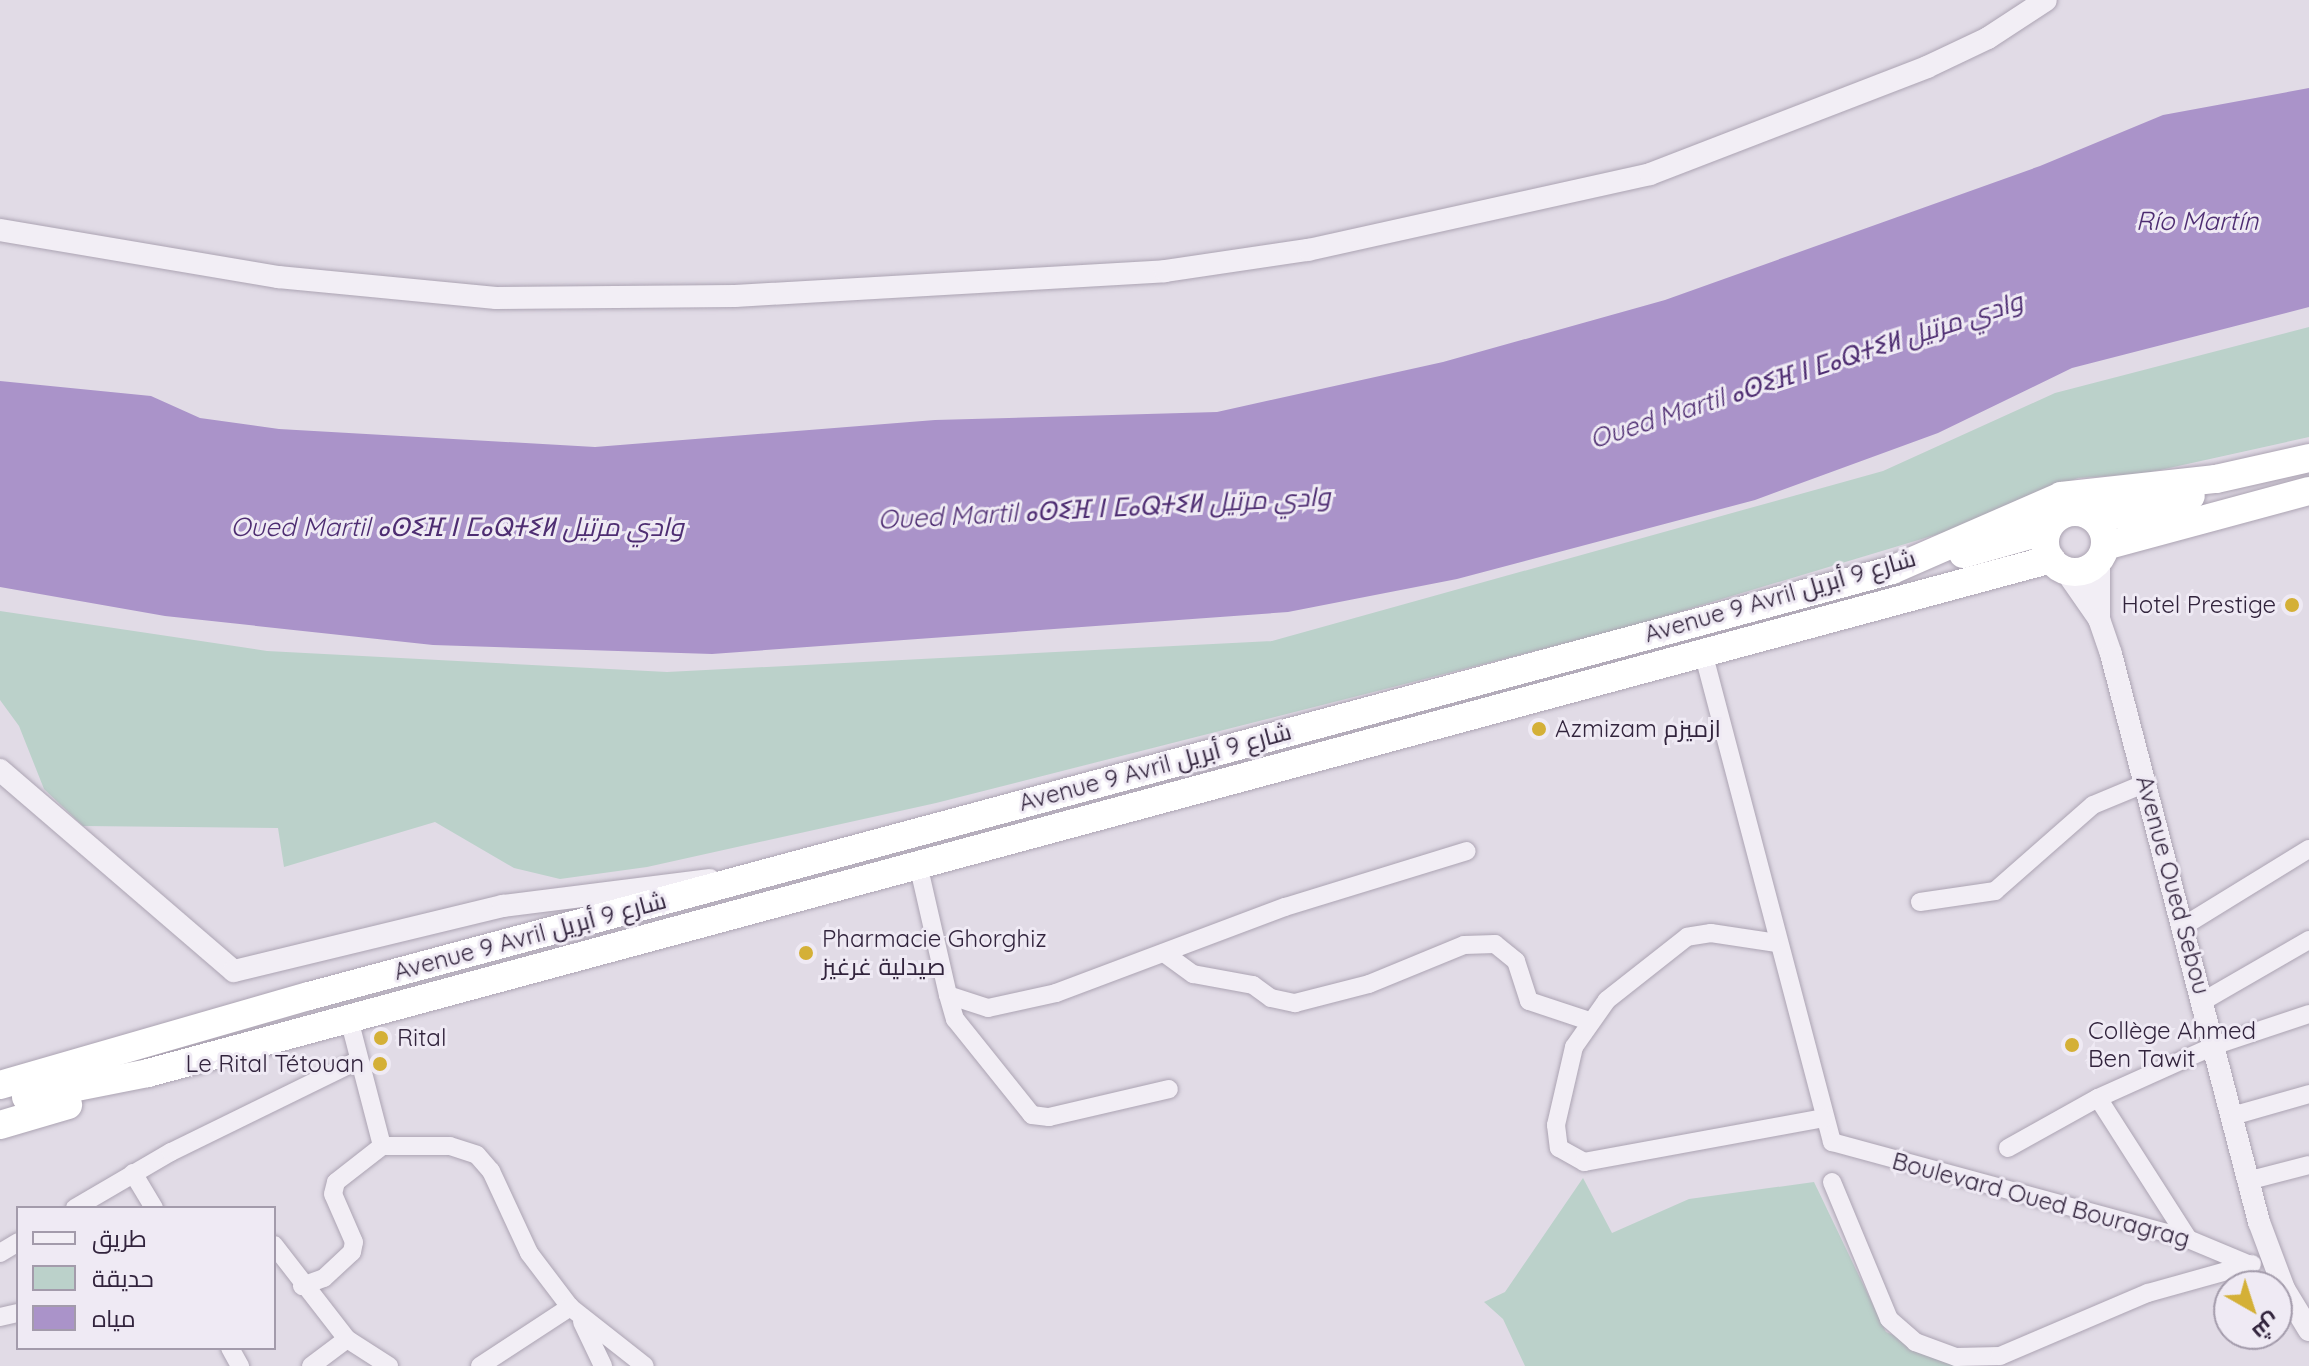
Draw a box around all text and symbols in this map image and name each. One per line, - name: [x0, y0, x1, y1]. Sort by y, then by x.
- water label: Río Martín: [2136, 205, 2258, 237]
- water label: Oued Martil ⴰⵙⵉⴼ ⵏ ⵎⴰⵕⵜⵉⵍ وادي مرتيل: [1586, 285, 2026, 455]
- water label: Oued Martil ⴰⵙⵉⴼ ⵏ ⵎⴰⵕⵜⵉⵍ وادي مرتيل: [877, 481, 1331, 535]
- water label: Oued Martil ⴰⵙⵉⴼ ⵏ ⵎⴰⵕⵜⵉⵍ وادي مرتيل: [230, 511, 684, 543]
- street label: Avenue 9 Avril شارع 9 أبريل: [1641, 543, 1919, 649]
- place label: Hotel Prestige: [2121, 591, 2276, 619]
- marker: Hotel Prestige: [2283, 596, 2301, 614]
- place label: Azmizam ازميزم: [1555, 715, 1721, 743]
- street label: Avenue 9 Avril شارع 9 أبريل: [1016, 717, 1294, 817]
- marker: Azmizam ازميزم: [1530, 720, 1548, 738]
- street label: Avenue Oued Sebou: [2130, 773, 2216, 997]
- street label: Avenue 9 Avril شارع 9 أبريل: [391, 886, 669, 986]
- place label: Pharmacie Ghorghiz صيدلية غرغيز: [822, 925, 1047, 981]
- marker: Pharmacie Ghorghiz صيدلية غرغيز: [797, 944, 815, 962]
- place label: Collège Ahmed Ben Tawit: [2088, 1017, 2256, 1073]
- place label: Rital: [397, 1024, 446, 1052]
- marker: Rital: [372, 1029, 390, 1047]
- marker: Collège Ahmed Ben Tawit: [2063, 1036, 2081, 1054]
- place label: Le Rital Tétouan: [185, 1050, 364, 1078]
- marker: Le Rital Tétouan: [371, 1055, 389, 1073]
- street label: Boulevard Oued Bouragrag: [1889, 1146, 2193, 1254]
- legend: [16, 1206, 276, 1350]
- text: طريق: [92, 1223, 147, 1253]
- text: حديقة: [92, 1263, 154, 1293]
- north arrow: [2213, 1270, 2293, 1350]
- text: مياه: [92, 1303, 136, 1333]
- text: ش: [2247, 1307, 2287, 1347]

